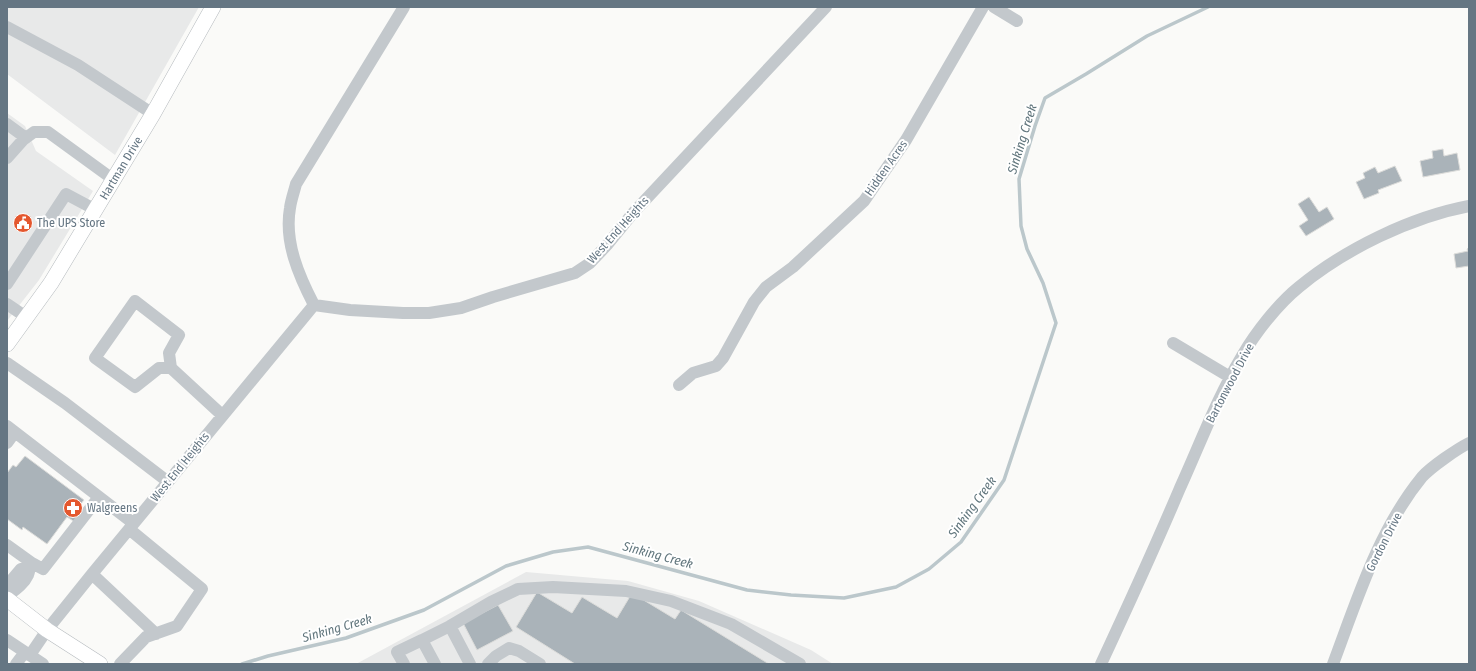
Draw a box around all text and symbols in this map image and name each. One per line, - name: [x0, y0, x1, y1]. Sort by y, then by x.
- water label: Sinking Creek: [1004, 102, 1040, 177]
- street label: Hartman Drive: [97, 134, 145, 202]
- street label: Hidden Acres: [862, 138, 910, 198]
- street label: West End Heights: [584, 194, 652, 266]
- public building icon: The UPS Store: [12, 212, 34, 234]
- place label: The UPS Store: [37, 216, 105, 230]
- street label: Bartonwood Drive: [1203, 341, 1257, 425]
- street label: West End Heights: [148, 430, 212, 504]
- water label: Sinking Creek: [944, 473, 1000, 541]
- pharmacy icon: Walgreens: [62, 497, 84, 519]
- place label: Walgreens: [87, 501, 137, 515]
- street label: Gordon Drive: [1363, 510, 1405, 574]
- water label: Sinking Creek: [620, 538, 695, 572]
- water label: Sinking Creek: [299, 611, 374, 645]

